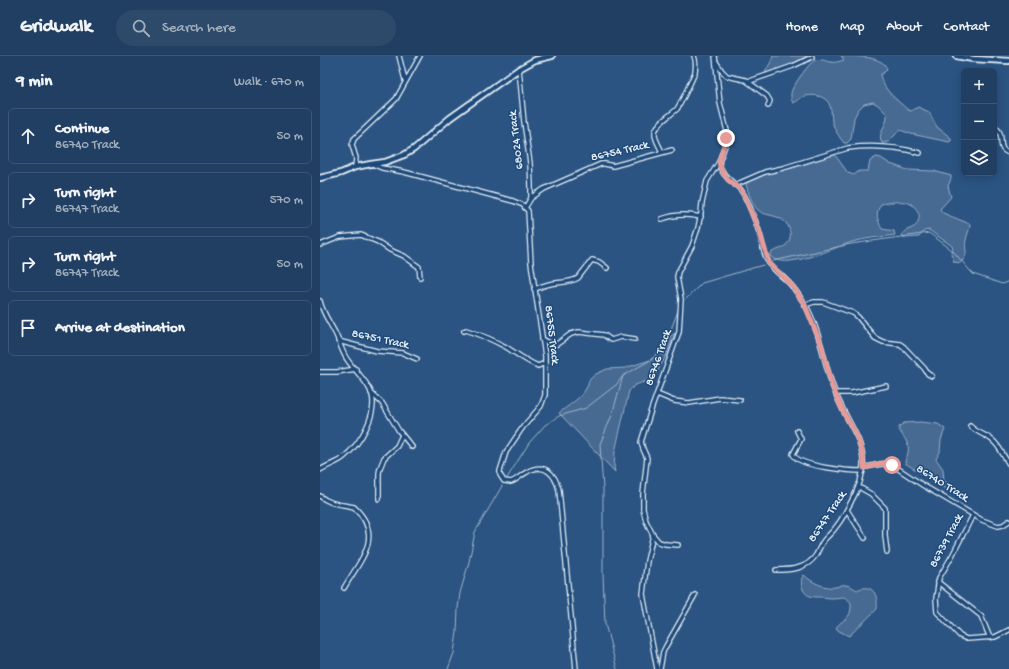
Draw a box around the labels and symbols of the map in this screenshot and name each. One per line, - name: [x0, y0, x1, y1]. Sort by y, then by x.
- street label: 68024 Track: [506, 108, 528, 170]
- route end: [717, 129, 735, 147]
- street label: 86754 Track: [590, 138, 652, 165]
- street label: 86755 Track: [540, 305, 562, 367]
- street label: 86751 Track: [350, 327, 411, 353]
- street label: 86746 Track: [643, 327, 676, 388]
- route start: [883, 456, 901, 474]
- street label: 86740 Track: [913, 462, 972, 506]
- street label: 86747 Track: [806, 487, 851, 545]
- street label: 86739 Track: [927, 510, 968, 570]

